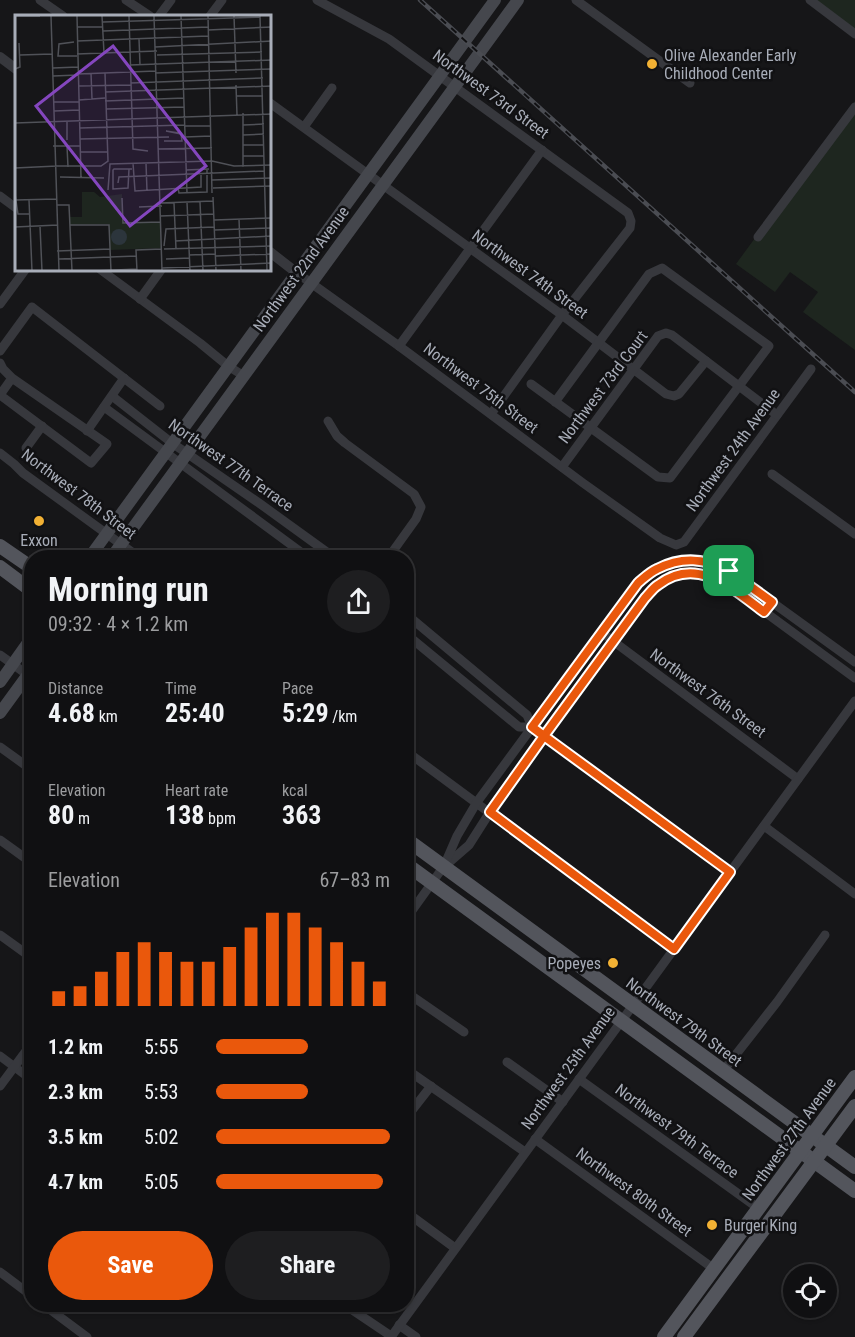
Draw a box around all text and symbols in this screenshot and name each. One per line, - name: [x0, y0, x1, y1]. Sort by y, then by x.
- inset map: [15, 15, 272, 272]
- street label: Northwest 73rd Street: [429, 45, 553, 143]
- place label: Olive Alexander Early Childhood Center: [664, 46, 797, 83]
- marker: Olive Alexander Early Childhood Center: [645, 57, 659, 71]
- street label: Northwest 22nd Avenue: [249, 203, 353, 335]
- street label: Northwest 74th Street: [468, 226, 592, 323]
- street label: Northwest 73rd Court: [554, 327, 652, 447]
- street label: Northwest 75th Street: [420, 339, 542, 437]
- street label: Northwest 24th Avenue: [682, 385, 784, 515]
- street label: Northwest 77th Terrace: [165, 415, 297, 515]
- street label: Northwest 78th Street: [18, 445, 140, 543]
- marker: Exxon: [32, 514, 46, 528]
- place label: Exxon: [20, 531, 58, 550]
- pin: [703, 545, 754, 596]
- icon: arrive: [712, 554, 745, 587]
- text: Morning run: [48, 570, 209, 609]
- button: share: [327, 570, 390, 633]
- text: 09:32 · 4 × 1.2 km: [48, 612, 188, 636]
- street label: Northwest 76th Street: [646, 645, 770, 742]
- text: Distance: [48, 679, 103, 698]
- text: Time: [165, 679, 197, 698]
- text: Pace: [282, 679, 313, 698]
- text: 4.68: [48, 698, 95, 728]
- text: 25:40: [165, 698, 225, 728]
- text: 5:29: [282, 698, 329, 728]
- text: km: [95, 707, 118, 726]
- text: /km: [329, 707, 357, 726]
- text: Elevation: [48, 781, 106, 800]
- text: Heart rate: [165, 781, 228, 800]
- text: kcal: [282, 781, 308, 800]
- text: 80: [48, 800, 74, 830]
- text: 138: [165, 800, 204, 830]
- text: 363: [282, 800, 321, 830]
- text: m: [74, 809, 90, 828]
- text: bpm: [204, 809, 236, 828]
- text: Elevation: [48, 868, 120, 892]
- text: 67–83 m: [319, 868, 390, 892]
- place label: Popeyes: [548, 954, 601, 973]
- marker: Popeyes: [606, 956, 620, 970]
- street label: Northwest 79th Street: [622, 974, 746, 1071]
- street label: Northwest 25th Avenue: [517, 1003, 619, 1133]
- text: 1.2 km: [48, 1035, 103, 1059]
- text: 5:55: [144, 1035, 178, 1059]
- street label: Northwest 27th Avenue: [738, 1074, 840, 1204]
- text: 2.3 km: [48, 1080, 103, 1104]
- text: 5:53: [144, 1080, 178, 1104]
- street label: Northwest 79th Terrace: [612, 1080, 742, 1182]
- text: 3.5 km: [48, 1125, 103, 1149]
- text: 5:02: [144, 1125, 178, 1149]
- street label: Northwest 80th Street: [572, 1144, 696, 1241]
- text: 4.7 km: [48, 1170, 103, 1194]
- text: 5:05: [144, 1170, 178, 1194]
- place label: Burger King: [724, 1216, 797, 1235]
- marker: Burger King: [705, 1218, 719, 1232]
- button: Save: [48, 1231, 213, 1300]
- button: Share: [225, 1231, 390, 1300]
- map controls: [783, 1264, 837, 1318]
- button: locate: [783, 1264, 837, 1318]

